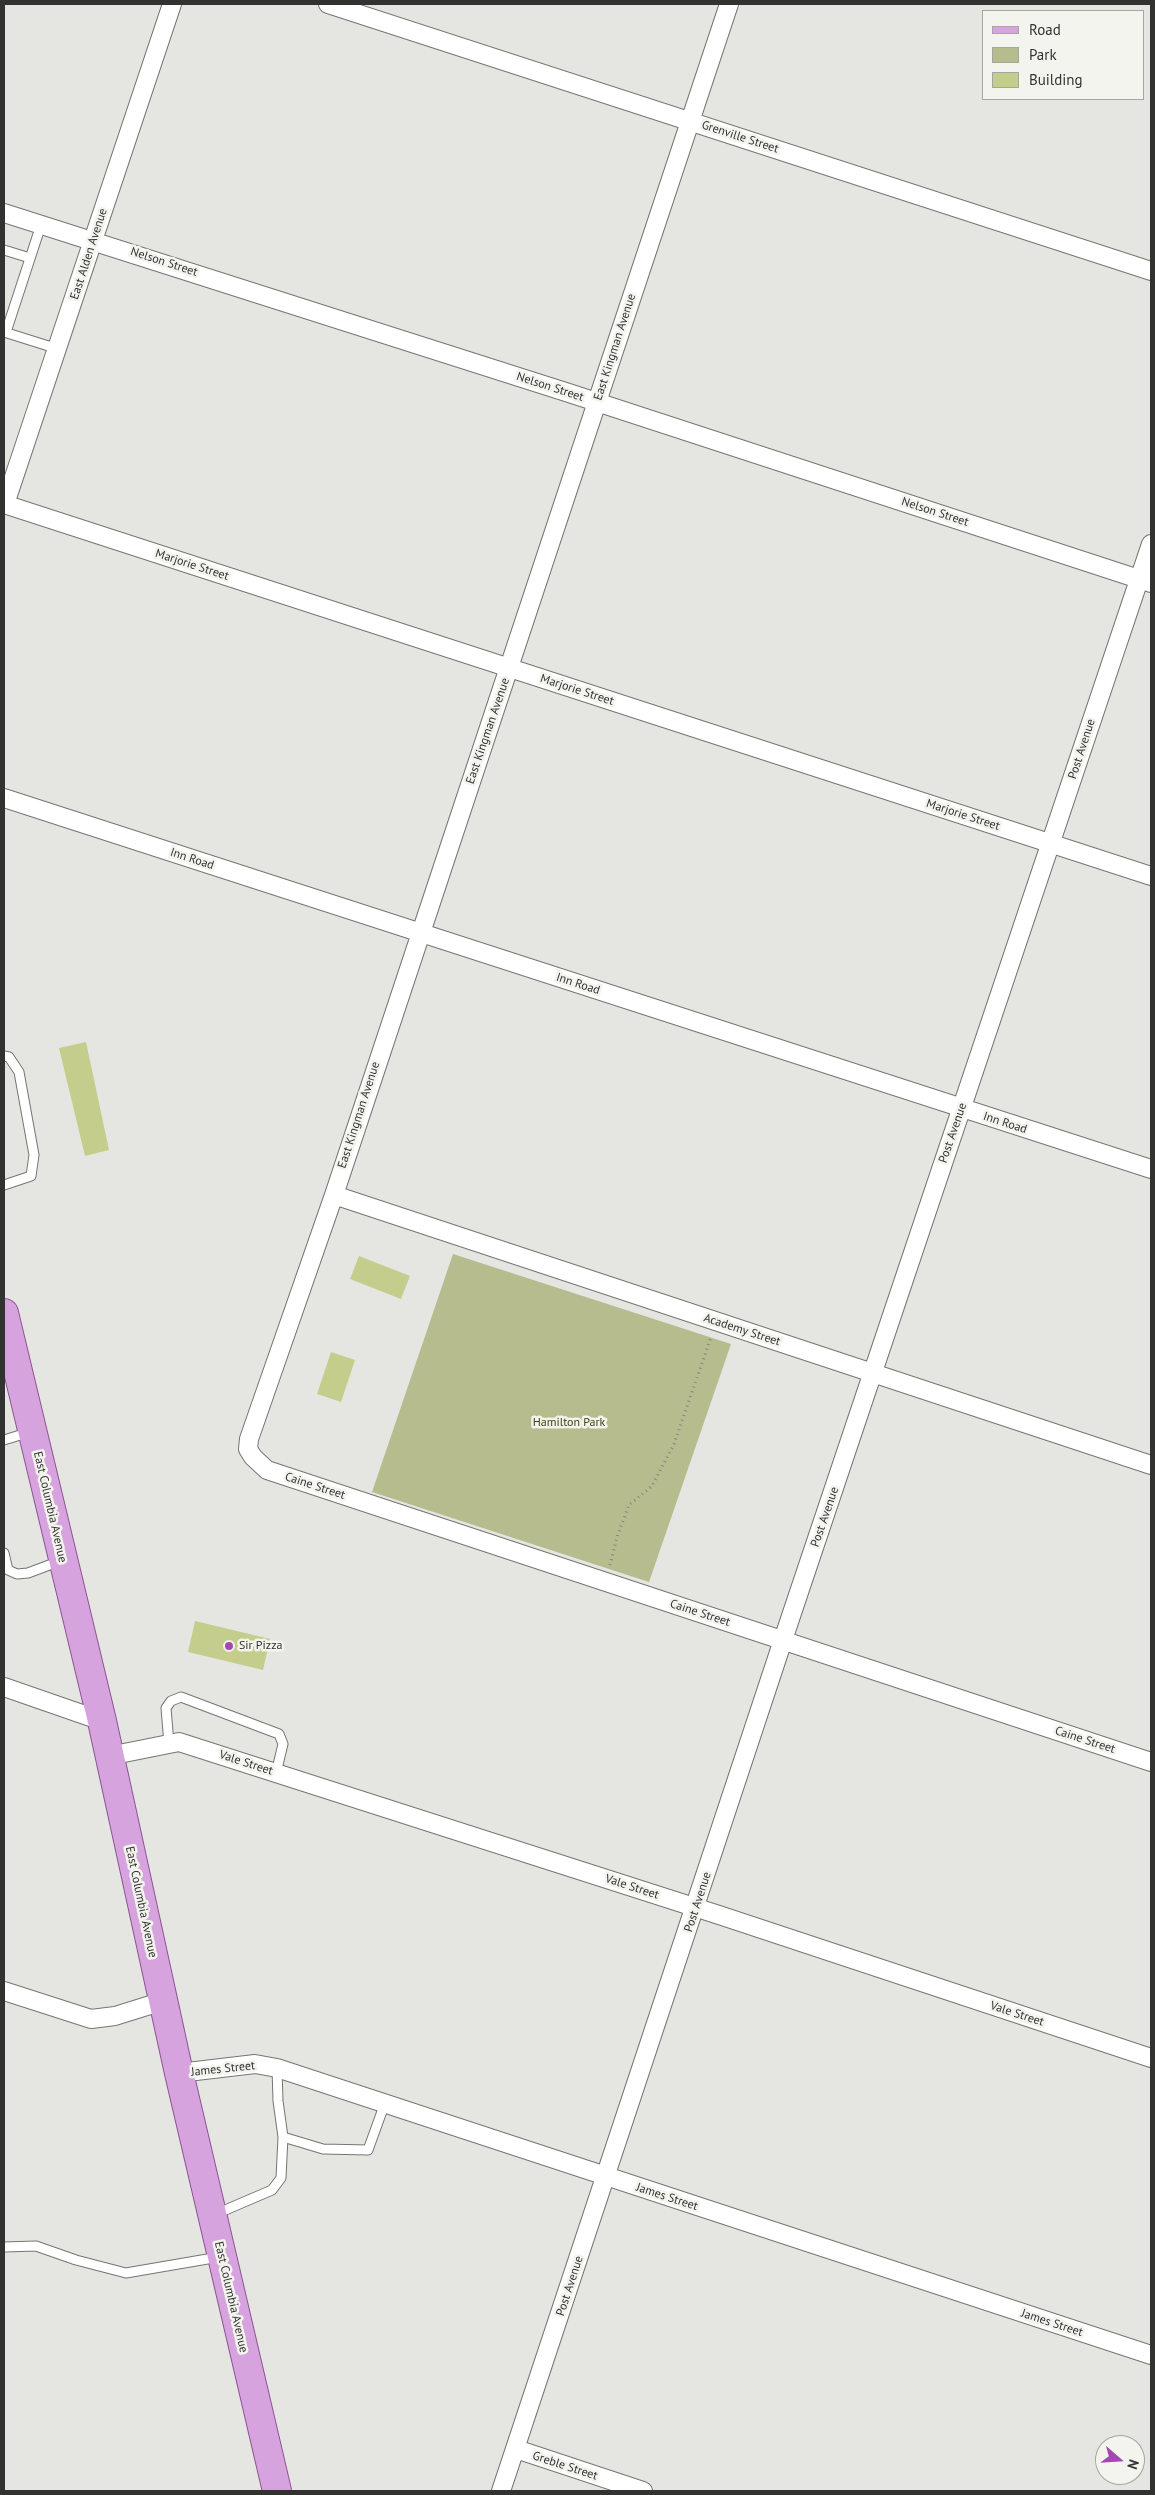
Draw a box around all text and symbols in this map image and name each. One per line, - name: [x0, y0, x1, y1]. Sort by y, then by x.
- legend: [982, 10, 1145, 100]
- text: Road: [1029, 20, 1061, 39]
- text: Park: [1029, 45, 1057, 64]
- text: Building: [1029, 70, 1083, 89]
- street label: Grenville Street: [700, 118, 780, 156]
- street label: East Alden Avenue: [67, 207, 111, 301]
- street label: Nelson Street: [129, 244, 199, 280]
- street label: East Kingman Avenue: [591, 292, 639, 402]
- street label: Nelson Street: [515, 369, 585, 405]
- street label: Nelson Street: [900, 494, 970, 530]
- street label: Marjorie Street: [153, 546, 231, 584]
- street label: Marjorie Street: [538, 671, 616, 709]
- street label: East Kingman Avenue: [463, 676, 513, 786]
- street label: Post Avenue: [1065, 717, 1099, 781]
- street label: Marjorie Street: [924, 796, 1002, 834]
- street label: Inn Road: [168, 845, 216, 873]
- street label: Inn Road: [554, 970, 602, 998]
- street label: East Kingman Avenue: [335, 1060, 383, 1170]
- street label: Post Avenue: [936, 1101, 970, 1165]
- street label: Inn Road: [981, 1109, 1029, 1137]
- street label: Academy Street: [702, 1311, 782, 1349]
- park label: Hamilton Park: [533, 1416, 605, 1430]
- street label: East Columbia Avenue: [30, 1450, 70, 1564]
- street label: Caine Street: [283, 1470, 347, 1502]
- street label: Post Avenue: [808, 1485, 842, 1549]
- street label: Caine Street: [668, 1597, 732, 1629]
- place label: Sir Pizza: [239, 1639, 282, 1653]
- marker: Sir Pizza: [223, 1640, 235, 1652]
- street label: Caine Street: [1053, 1724, 1117, 1756]
- street label: Vale Street: [217, 1748, 275, 1778]
- street label: East Columbia Avenue: [122, 1845, 160, 1959]
- street label: Post Avenue: [681, 1870, 715, 1934]
- street label: Vale Street: [603, 1872, 661, 1902]
- street label: Vale Street: [988, 1999, 1046, 2029]
- street label: James Street: [190, 2058, 256, 2080]
- street label: James Street: [634, 2180, 700, 2214]
- street label: East Columbia Avenue: [211, 2240, 251, 2354]
- street label: Post Avenue: [553, 2254, 587, 2318]
- street label: James Street: [1019, 2306, 1085, 2340]
- north arrow: [1095, 2435, 1145, 2485]
- street label: Greble Street: [531, 2449, 599, 2483]
- text: N: [1123, 2457, 1143, 2472]

